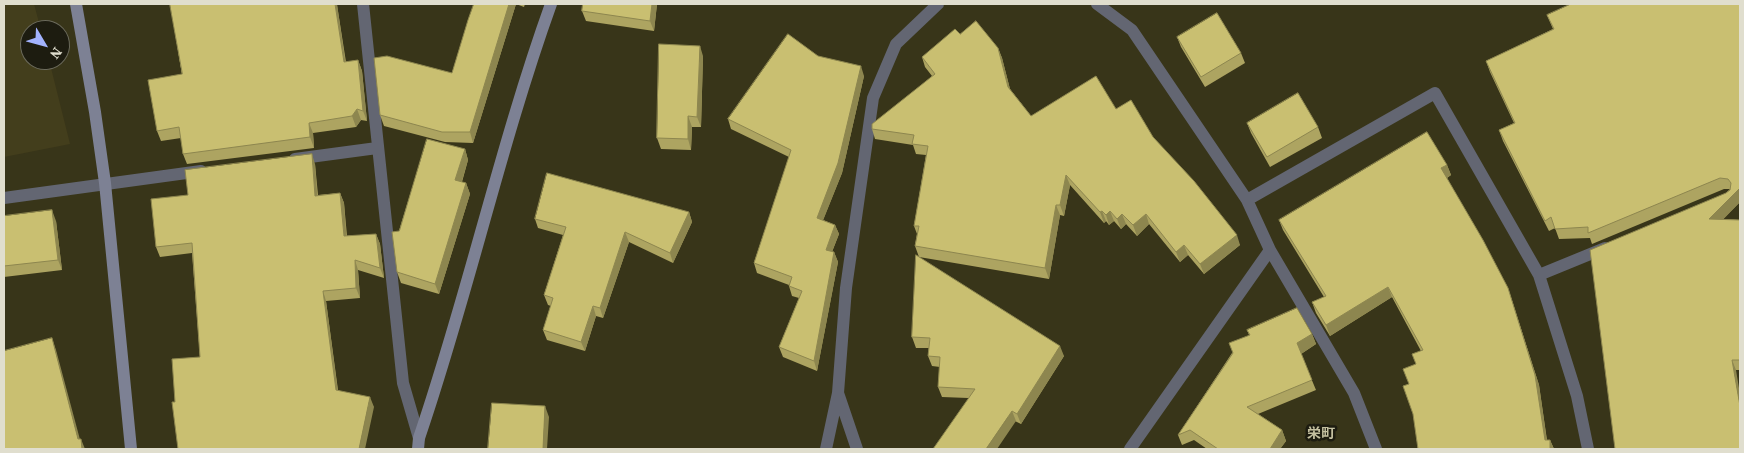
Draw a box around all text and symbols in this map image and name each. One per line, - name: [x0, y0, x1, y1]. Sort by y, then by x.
- north arrow: [20, 20, 70, 70]
- text: N: [45, 43, 67, 64]
- district label: 栄町: [1307, 426, 1335, 442]

